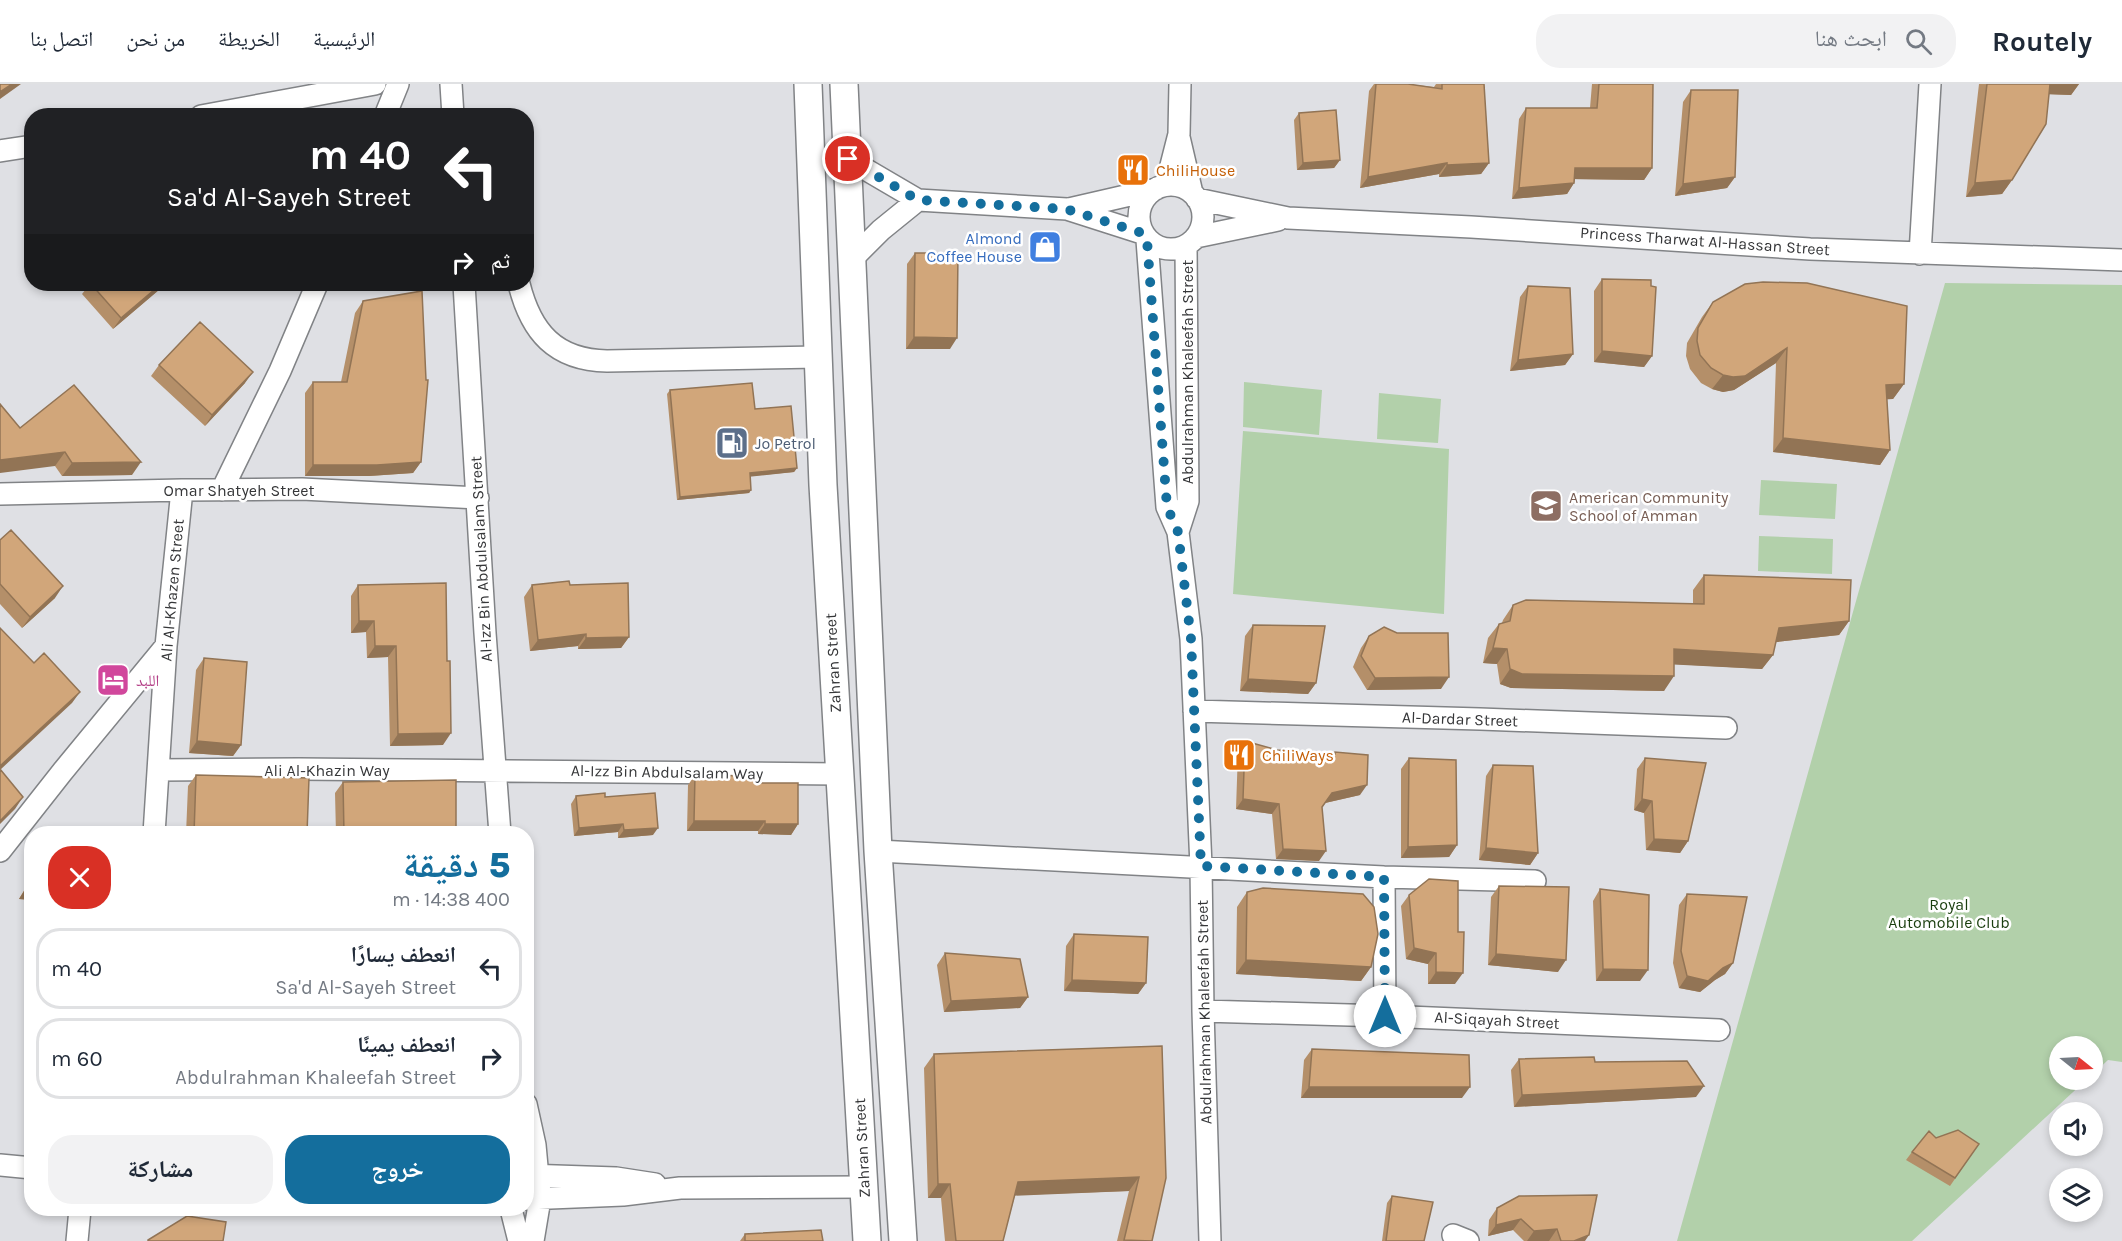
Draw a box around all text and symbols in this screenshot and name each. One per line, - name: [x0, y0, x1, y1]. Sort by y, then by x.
- search box: [1536, 14, 1956, 68]
- icon: search: [1902, 25, 1935, 58]
- text: Routely: [1992, 25, 2092, 58]
- text: ابحث هنا: [1815, 26, 1887, 52]
- text: اتصل بنا: [30, 27, 93, 51]
- text: من نحن: [126, 27, 185, 51]
- text: الخريطة: [218, 27, 280, 51]
- text: الرئيسية: [313, 27, 375, 51]
- text: 40 m: [309, 130, 411, 180]
- icon: left: [432, 132, 510, 210]
- pin: [822, 133, 873, 184]
- icon: arrive: [831, 142, 864, 175]
- restaurant icon: ChiliHouse: [1115, 152, 1151, 188]
- place label: ChiliHouse: [1156, 161, 1235, 180]
- text: Sa'd Al-Sayeh Street: [167, 181, 411, 213]
- street label: Princess Tharwat Al-Hassan Street: [1579, 223, 1831, 259]
- place label: Almond Coffee House: [927, 229, 1022, 266]
- shop icon: Almond Coffee House: [1027, 229, 1063, 265]
- icon: right: [446, 246, 479, 279]
- text: ثم: [491, 248, 510, 274]
- street label: Abdulrahman Khaleefah Street: [1178, 260, 1197, 484]
- fuel station icon: Jo Petrol: [714, 425, 750, 461]
- place label: Jo Petrol: [755, 434, 816, 453]
- street label: Al-Izz Bin Abdulsalam Street: [466, 455, 496, 663]
- street label: Omar Shatyeh Street: [164, 481, 314, 500]
- school or university icon: American Community School of Amman: [1528, 488, 1564, 524]
- place label: American Community School of Amman: [1569, 488, 1729, 525]
- street label: Ali Al-Khazen Street: [156, 518, 188, 662]
- street label: Zahran Street: [821, 613, 845, 713]
- hotel icon: اللبد: [95, 662, 131, 698]
- place label: اللبد: [136, 671, 159, 690]
- street label: Al-Dardar Street: [1402, 707, 1518, 731]
- restaurant icon: ChiliWays: [1221, 737, 1257, 773]
- place label: ChiliWays: [1262, 746, 1334, 765]
- street label: Ali Al-Khazin Way: [264, 761, 390, 780]
- street label: Al-Izz Bin Abdulsalam Way: [571, 761, 764, 783]
- text: 5 دقيقة: [403, 844, 510, 886]
- button: close: [48, 846, 111, 909]
- text: 400 m · 14:38: [392, 888, 510, 911]
- park label: Royal Automobile Club: [1888, 895, 2010, 932]
- street label: Abdulrahman Khaleefah Street: [1193, 900, 1215, 1124]
- text: انعطف يسارًا: [351, 942, 456, 968]
- icon: left: [474, 952, 507, 985]
- text: 40 m: [51, 956, 102, 982]
- text: Sa'd Al-Sayeh Street: [275, 976, 456, 999]
- position arrow: [1353, 984, 1417, 1048]
- street label: Al-Siqayah Street: [1434, 1007, 1560, 1033]
- text: انعطف يمينًا: [357, 1032, 456, 1058]
- north arrow: [2049, 1036, 2103, 1090]
- map controls: [2049, 1036, 2103, 1222]
- icon: right: [474, 1042, 507, 1075]
- text: 60 m: [51, 1046, 102, 1072]
- text: Abdulrahman Khaleefah Street: [175, 1066, 456, 1089]
- street label: Zahran Street: [850, 1098, 874, 1198]
- button: sound: [2049, 1102, 2103, 1156]
- button: مشاركة: [48, 1135, 273, 1204]
- button: خروج: [285, 1135, 510, 1204]
- button: layers: [2049, 1168, 2103, 1222]

